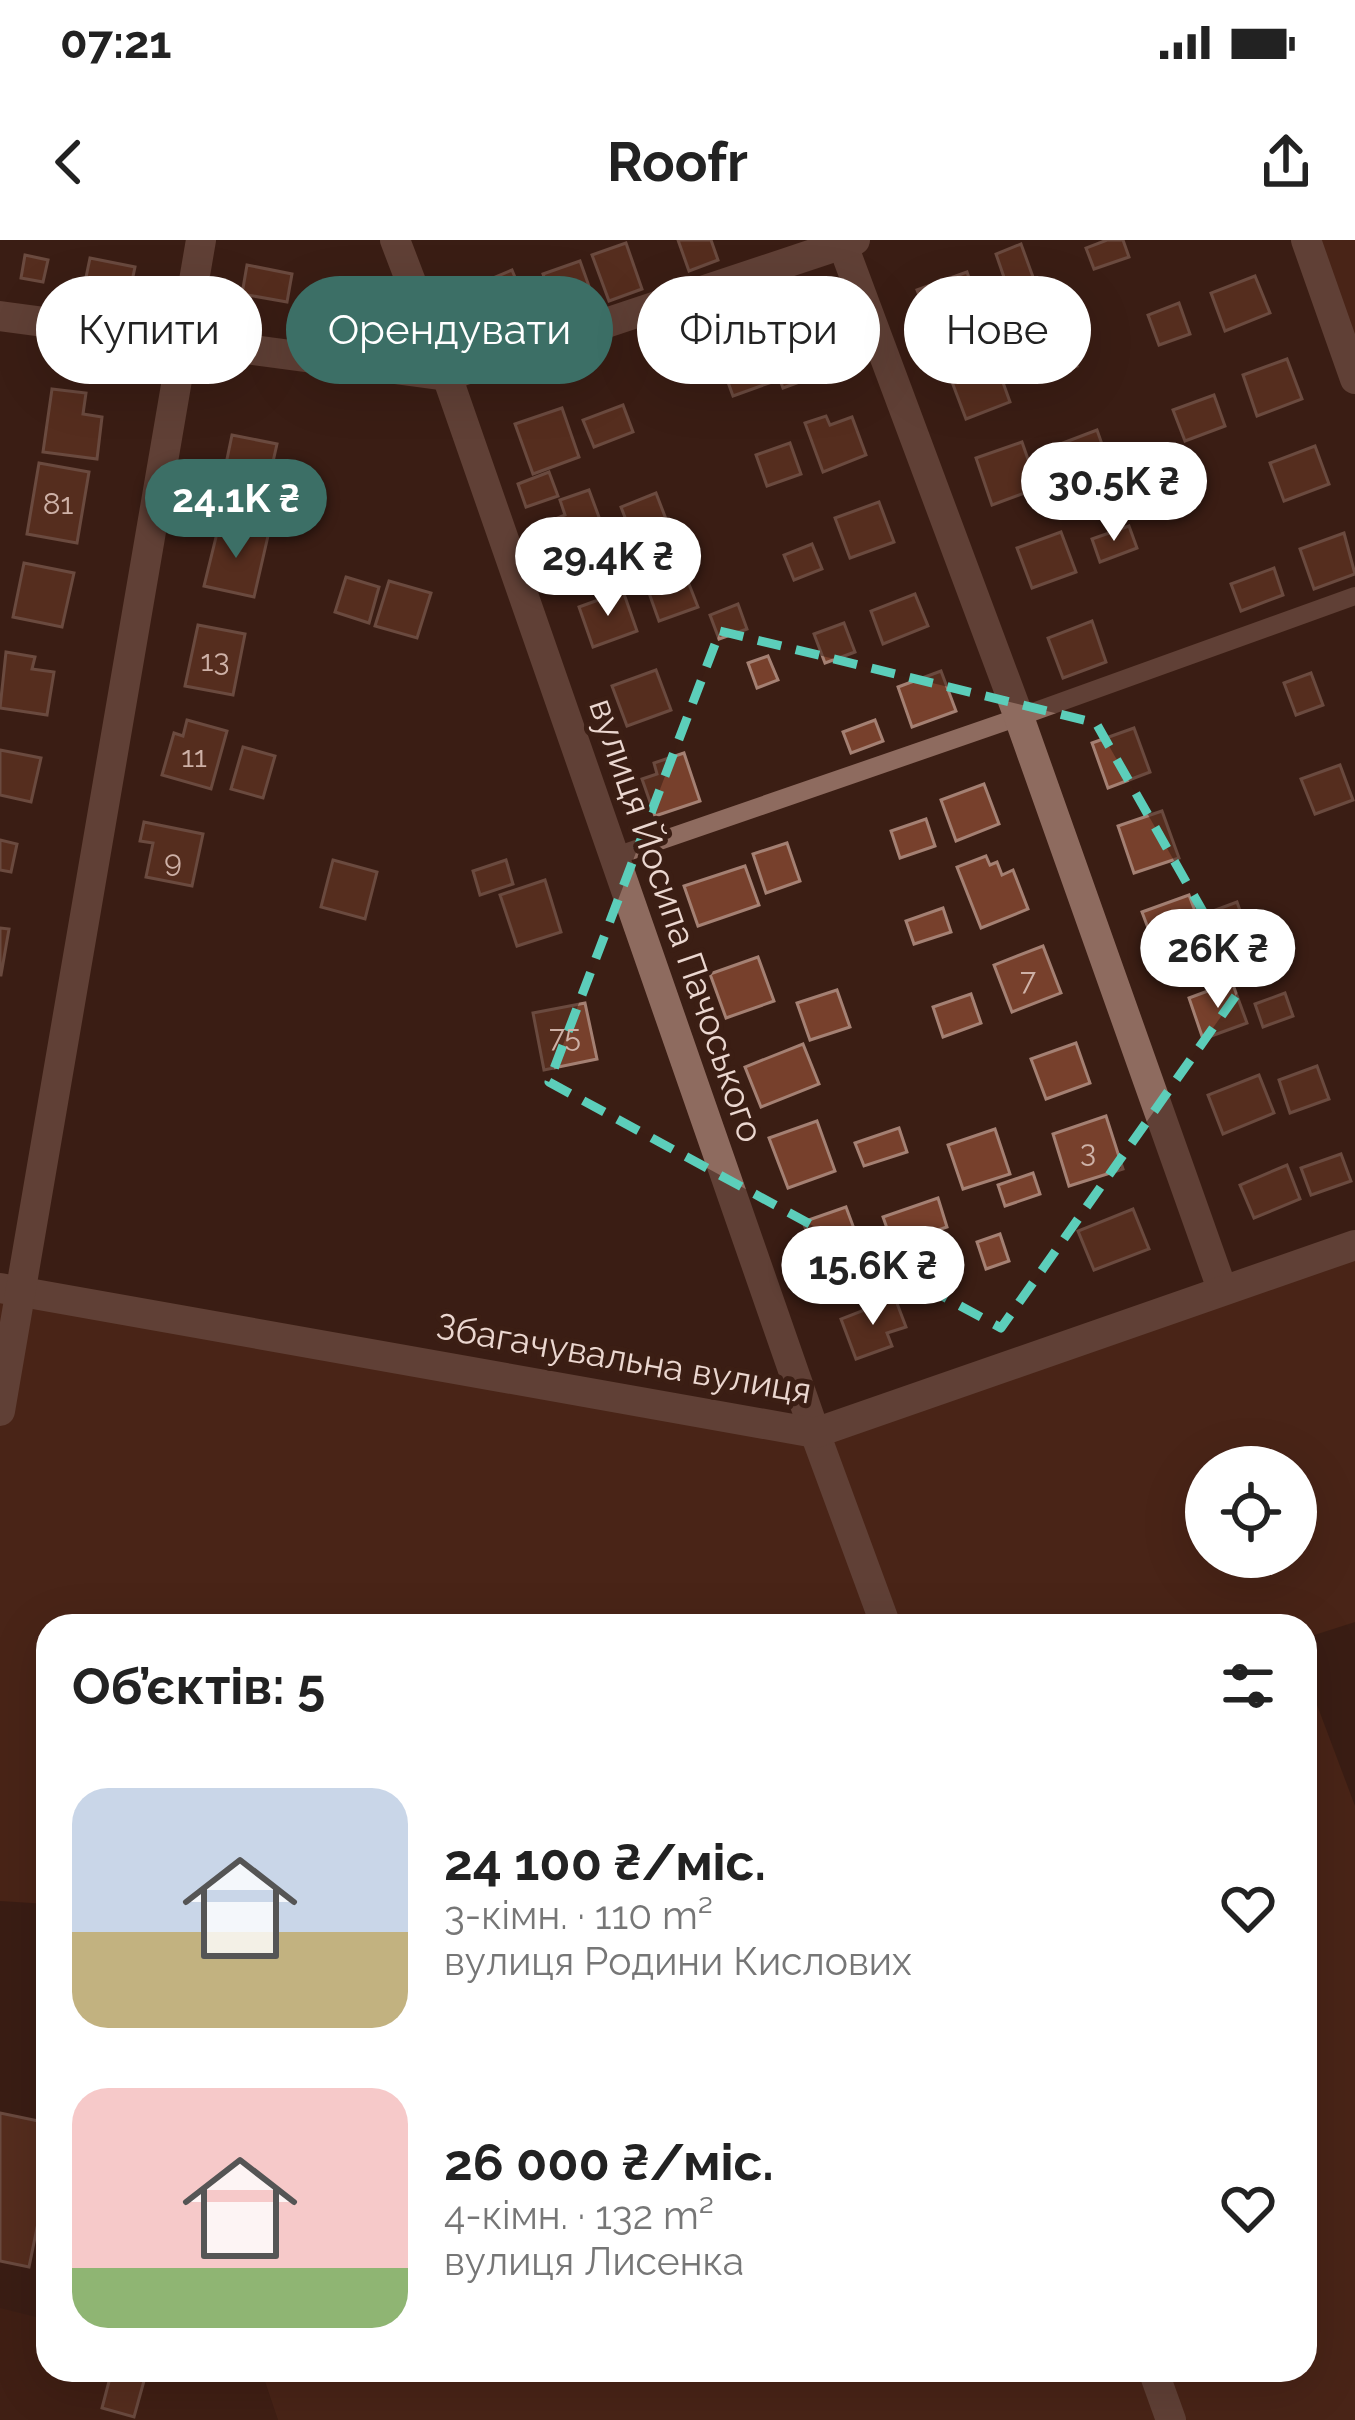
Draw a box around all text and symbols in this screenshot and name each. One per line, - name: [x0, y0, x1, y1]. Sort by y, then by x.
- text: 07:21: [60, 16, 172, 69]
- icon: back: [36, 129, 102, 195]
- icon: share: [1253, 129, 1319, 195]
- text: Roofr: [607, 130, 748, 194]
- chip: Купити: [36, 276, 262, 384]
- chip: Орендувати: [286, 276, 613, 384]
- chip: Фільтри: [637, 276, 880, 384]
- chip: Нове: [904, 276, 1091, 384]
- pin: 30.5K ₴: [1003, 442, 1225, 544]
- text: 30.5K ₴: [1048, 458, 1180, 504]
- pin: 24.1K ₴: [125, 459, 347, 561]
- text: 24.1K ₴: [172, 475, 300, 521]
- house number: 81: [43, 486, 73, 521]
- pin: 29.4K ₴: [497, 517, 719, 619]
- text: 29.4K ₴: [542, 533, 674, 579]
- house number: 13: [201, 643, 229, 678]
- street label: вулиця Йосипа Пачоського: [581, 693, 773, 1147]
- house number: 11: [181, 739, 207, 774]
- house number: 9: [164, 843, 182, 878]
- pin: 26K ₴: [1134, 909, 1302, 1011]
- text: 26K ₴: [1167, 925, 1269, 971]
- house number: 7: [1020, 962, 1036, 997]
- house number: 75: [549, 1019, 581, 1054]
- house number: 3: [1080, 1134, 1096, 1169]
- pin: 15.6K ₴: [762, 1226, 984, 1328]
- text: 15.6K ₴: [808, 1242, 938, 1288]
- street label: Збагачувальна вулиця: [433, 1304, 815, 1412]
- map controls: [1185, 1446, 1317, 1578]
- button: locate: [1185, 1446, 1317, 1578]
- icon: filters: [1215, 1653, 1281, 1719]
- text: Об’єктів: 5: [72, 1656, 325, 1716]
- text: 24 100 ₴/міс.: [444, 1832, 766, 1892]
- icon: home: [168, 1836, 312, 1980]
- icon: heart: [1215, 1875, 1281, 1941]
- text: 3-кімн. · 110 m²: [444, 1892, 713, 1938]
- text: вулиця Родини Кислових: [444, 1938, 912, 1984]
- text: 26 000 ₴/міс.: [444, 2132, 774, 2192]
- icon: home: [168, 2136, 312, 2280]
- icon: heart: [1215, 2175, 1281, 2241]
- text: 4-кімн. · 132 m²: [444, 2192, 714, 2238]
- text: вулиця Лисенка: [444, 2238, 744, 2284]

